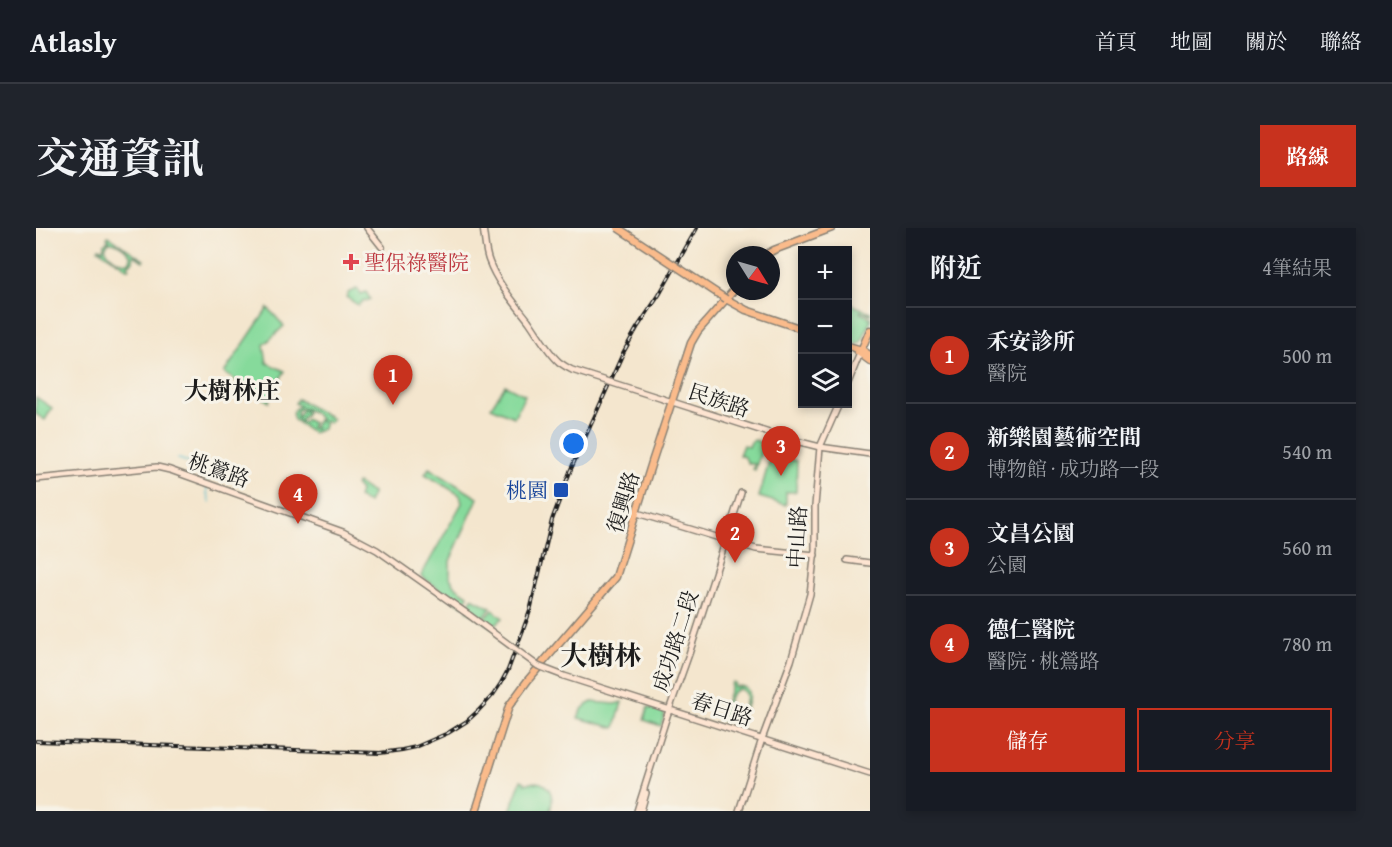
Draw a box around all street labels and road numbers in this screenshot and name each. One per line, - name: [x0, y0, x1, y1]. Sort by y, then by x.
- street label: 民族路: [684, 376, 754, 424]
- street label: 桃鶯路: [184, 445, 254, 495]
- street label: 復興路: [599, 467, 647, 537]
- street label: 中山路: [780, 505, 814, 569]
- street label: 成功路二段: [644, 586, 706, 696]
- street label: 春日路: [687, 685, 757, 733]

